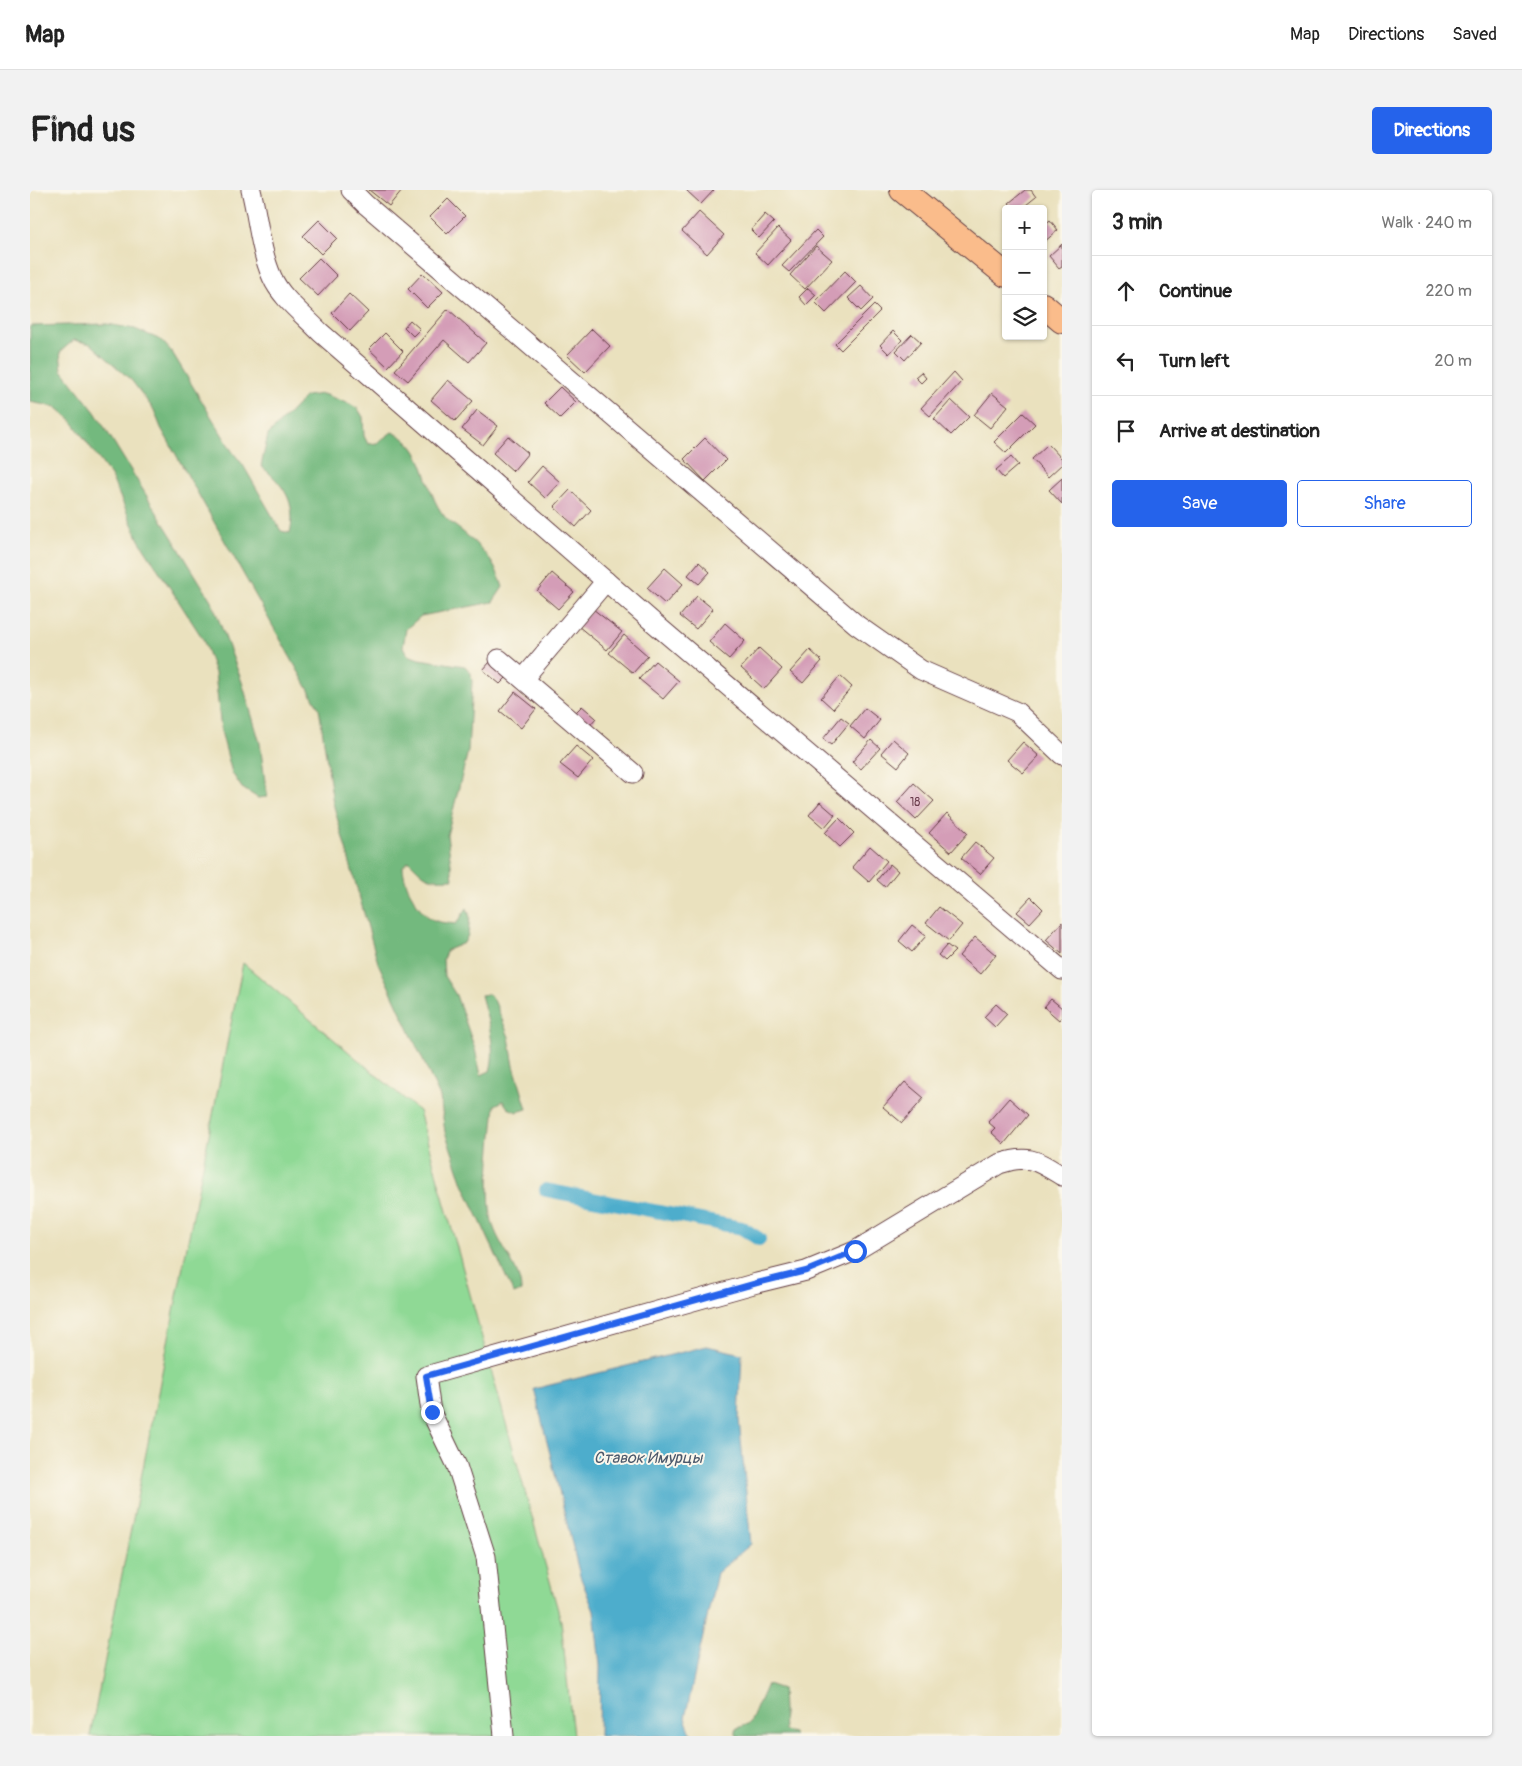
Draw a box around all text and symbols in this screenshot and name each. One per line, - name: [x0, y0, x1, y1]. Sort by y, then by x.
- text: Map: [25, 20, 65, 49]
- text: Map: [1290, 23, 1320, 46]
- text: Directions: [1348, 23, 1424, 46]
- text: Saved: [1452, 23, 1497, 46]
- button: Directions: [1372, 107, 1492, 154]
- text: Find us: [30, 108, 135, 152]
- map controls: [1002, 205, 1047, 340]
- button: +: [1002, 205, 1047, 250]
- text: 3 min: [1112, 209, 1162, 236]
- text: Walk · 240 m: [1381, 213, 1472, 233]
- button: −: [1002, 250, 1047, 295]
- icon: ahead: [1112, 277, 1140, 305]
- text: Continue: [1159, 279, 1232, 303]
- text: 220 m: [1426, 281, 1472, 301]
- button: layers: [1002, 295, 1047, 340]
- icon: left: [1112, 347, 1140, 375]
- text: Turn left: [1159, 349, 1229, 373]
- text: 20 m: [1434, 351, 1472, 371]
- icon: arrive: [1112, 417, 1140, 445]
- text: Arrive at destination: [1159, 419, 1320, 443]
- button: Save: [1112, 480, 1287, 527]
- button: Share: [1297, 480, 1472, 527]
- house number: 18: [910, 795, 920, 810]
- route start: [844, 1240, 867, 1263]
- route end: [421, 1401, 444, 1424]
- water label: Ставок Имурцы: [594, 1448, 704, 1468]

